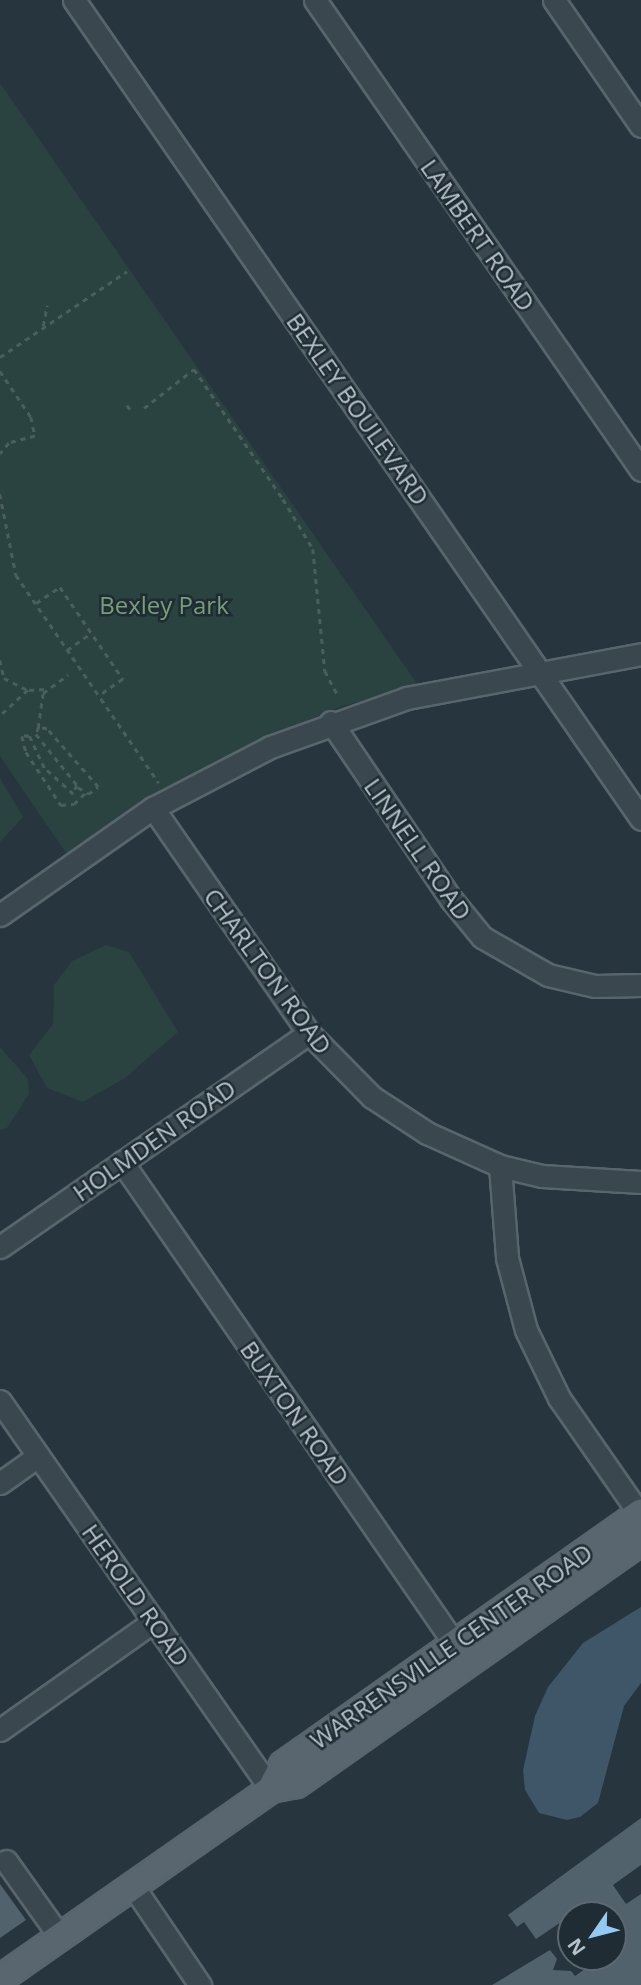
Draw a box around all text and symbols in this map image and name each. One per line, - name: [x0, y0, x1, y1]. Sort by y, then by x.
- street label: LAMBERT ROAD: [415, 154, 541, 316]
- street label: BEXLEY BOULEVARD: [281, 308, 435, 510]
- park label: Bexley Park: [99, 591, 229, 619]
- street label: LINNELL ROAD: [359, 773, 477, 925]
- street label: CHARLTON ROAD: [198, 883, 338, 1059]
- street label: HOLMDEN ROAD: [67, 1073, 241, 1207]
- street label: BUXTON ROAD: [235, 1335, 355, 1491]
- street label: HEROLD ROAD: [76, 1518, 196, 1672]
- street label: WARRENSVILLE CENTER ROAD: [305, 1537, 597, 1755]
- north arrow: [557, 1901, 627, 1971]
- text: N: [561, 1933, 592, 1961]

